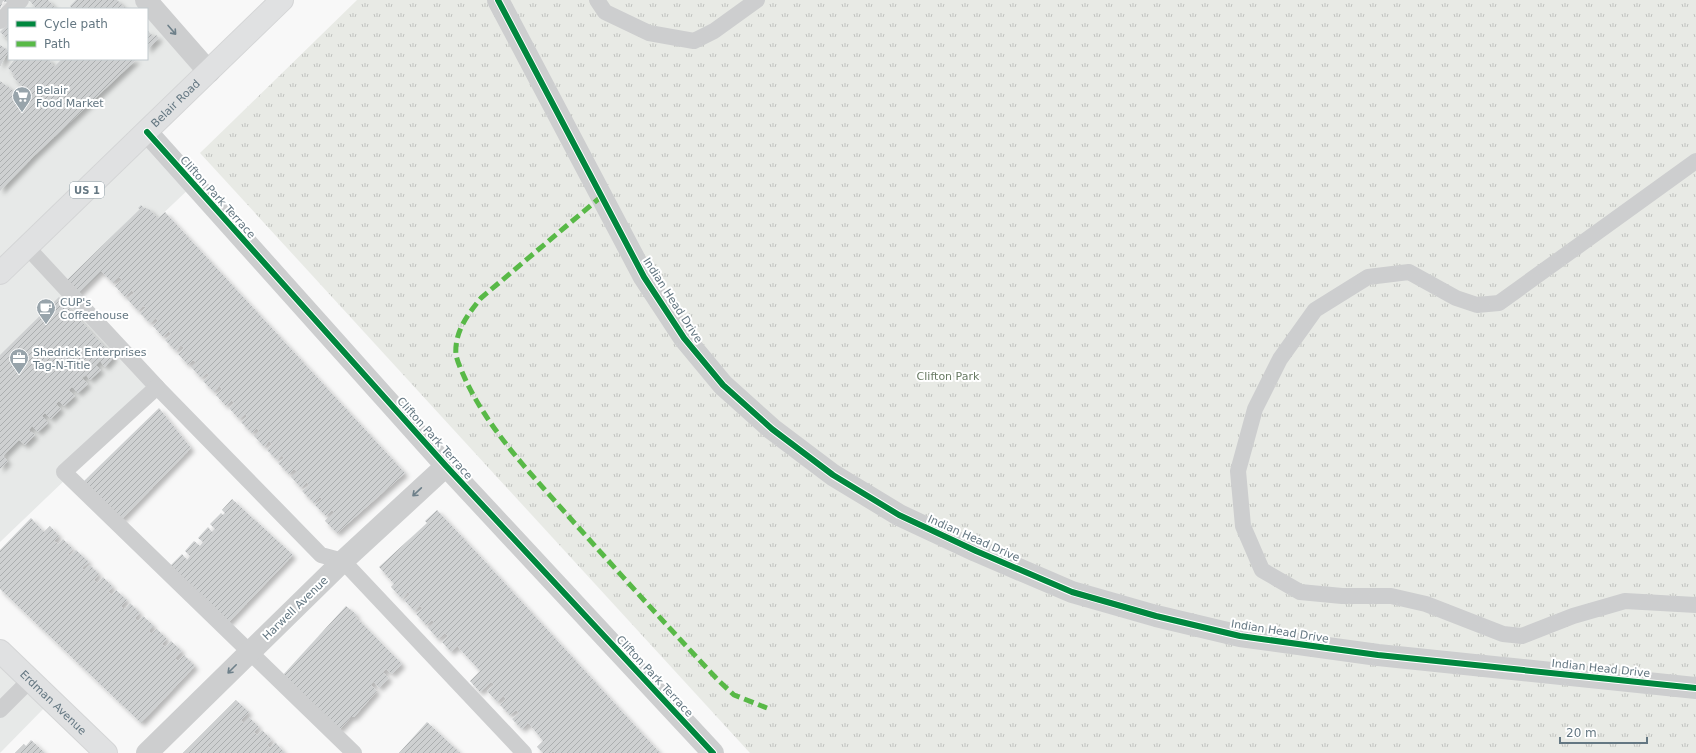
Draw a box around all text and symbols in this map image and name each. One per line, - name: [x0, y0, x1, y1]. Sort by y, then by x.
- legend: [8, 8, 148, 60]
- text: Cycle path: [44, 17, 108, 31]
- one-way arrow: [167, 24, 176, 35]
- text: Path: [44, 37, 70, 51]
- street label: Belair Road: [149, 77, 203, 130]
- place label: Belair Food Market: [36, 84, 104, 110]
- supermarket icon: Belair Food Market: [11, 85, 33, 113]
- street label: Clifton Park Terrace: [177, 153, 258, 241]
- road number: US 1: [70, 182, 104, 198]
- street label: Indian Head Drive: [640, 255, 705, 346]
- place label: CUP's Coffeehouse: [60, 296, 129, 322]
- cafe icon: CUP's Coffeehouse: [35, 297, 57, 325]
- place label: Shedrick Enterprises Tag-N-Title: [32, 346, 147, 372]
- office icon: Shedrick Enterprises Tag-N-Title: [8, 347, 30, 375]
- park label: Clifton Park: [917, 370, 980, 383]
- street label: Clifton Park Terrace: [394, 394, 475, 482]
- one-way arrow: [412, 488, 422, 497]
- street label: Indian Head Drive: [926, 512, 1022, 565]
- street label: Harwell Avenue: [260, 574, 331, 643]
- street label: Indian Head Drive: [1230, 617, 1330, 646]
- street label: Clifton Park Terrace: [614, 633, 696, 720]
- street label: Indian Head Drive: [1551, 657, 1651, 680]
- one-way arrow: [227, 664, 237, 674]
- street label: Erdman Avenue: [17, 668, 89, 738]
- scale bar: [1560, 719, 1647, 745]
- text: 20 m: [1566, 726, 1597, 740]

